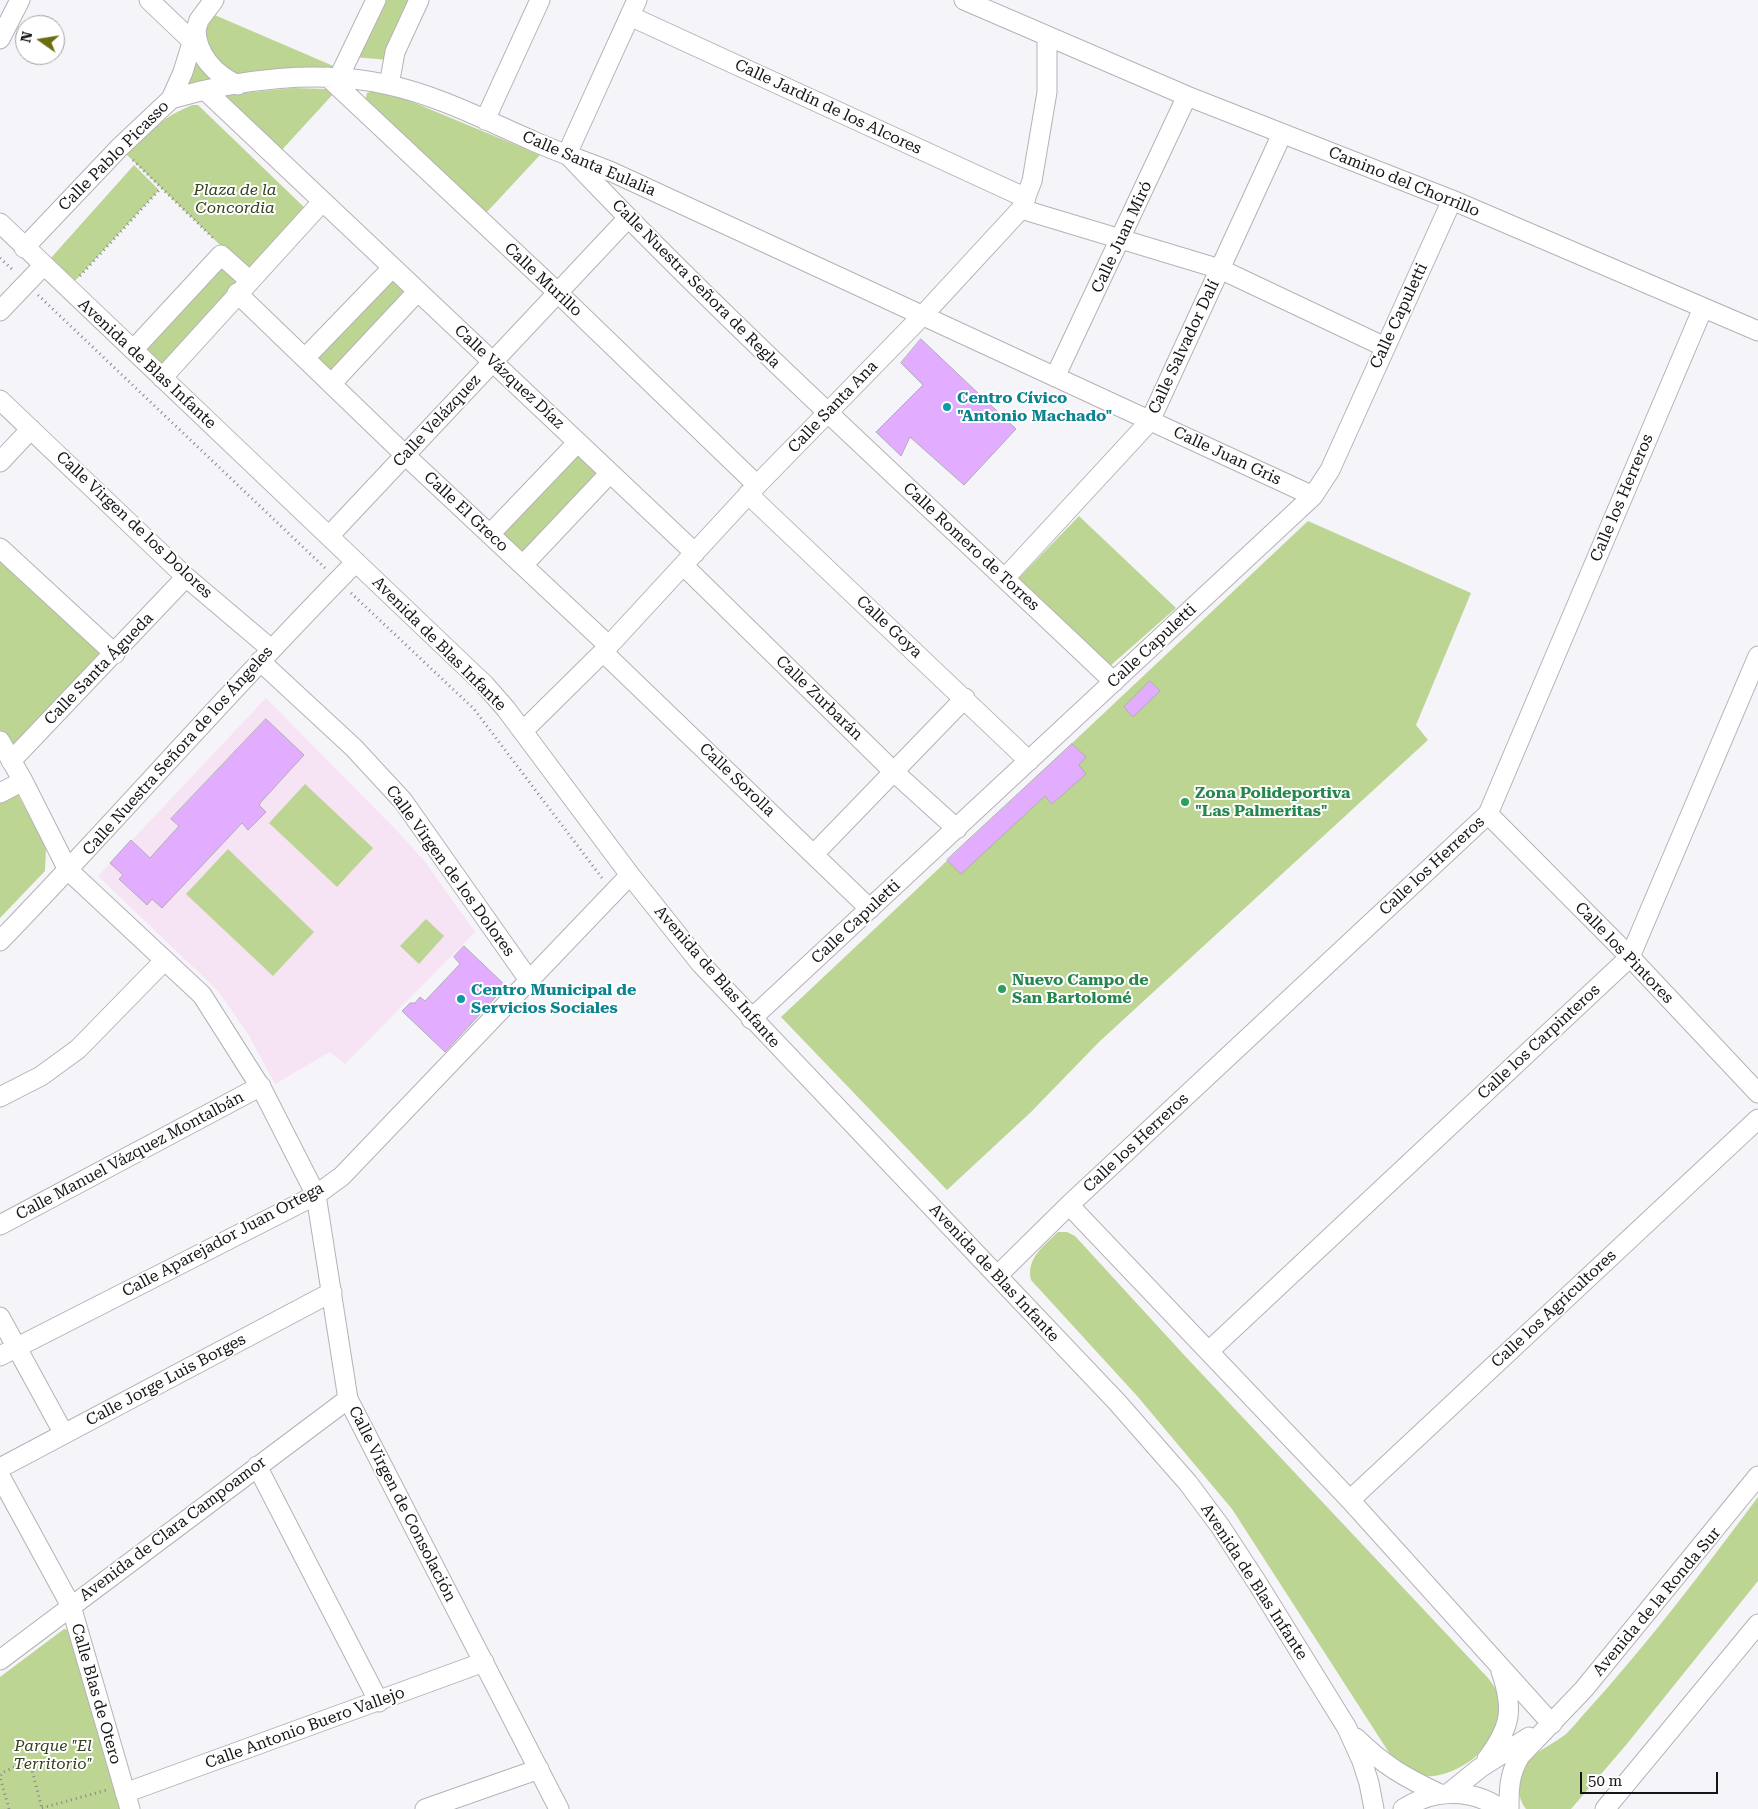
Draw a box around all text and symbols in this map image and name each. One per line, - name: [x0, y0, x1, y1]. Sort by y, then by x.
- north arrow: [15, 15, 65, 65]
- text: N: [17, 30, 35, 44]
- street label: Calle Jardín de los Alcores: [732, 55, 924, 159]
- street label: Calle Pablo Picasso: [55, 97, 173, 215]
- street label: Calle Santa Eulalia: [519, 127, 659, 201]
- street label: Camino del Chorrillo: [1326, 143, 1482, 221]
- street label: Calle Juan Miró: [1088, 178, 1156, 296]
- park label: Plaza de la Concordia: [194, 180, 276, 218]
- street label: Calle Nuestra Señora de Regla: [608, 196, 784, 372]
- street label: Calle Murillo: [500, 239, 586, 321]
- street label: Calle Capuletti: [1366, 260, 1432, 372]
- street label: Calle Salvador Dalí: [1144, 277, 1224, 417]
- street label: Avenida de Blas Infante: [74, 295, 220, 433]
- street label: Calle Vázquez Díaz: [450, 321, 568, 433]
- street label: Calle Santa Ana: [784, 357, 882, 457]
- street label: Calle Velázquez: [389, 371, 485, 471]
- place label: Centro Cívico "Antonio Machado": [957, 388, 1112, 426]
- marker: Centro Cívico "Antonio Machado": [941, 401, 953, 413]
- street label: Calle Juan Gris: [1170, 423, 1284, 489]
- street label: Calle los Herreros: [1586, 431, 1658, 565]
- street label: Calle Virgen de los Dolores: [52, 448, 216, 602]
- street label: Calle El Greco: [420, 468, 512, 556]
- street label: Calle Romero de Torres: [899, 479, 1043, 615]
- street label: Avenida de Blas Infante: [368, 573, 510, 715]
- street label: Calle Goya: [852, 592, 926, 662]
- street label: Calle Capuletti: [1104, 600, 1200, 692]
- street label: Calle Santa Águeda: [40, 609, 158, 729]
- street label: Calle Nuestra Señora de los Ángeles: [79, 642, 277, 860]
- street label: Calle Zurbarán: [771, 652, 867, 744]
- street label: Calle Sorolla: [695, 739, 779, 821]
- street label: Calle Virgen de los Dolores: [381, 782, 519, 960]
- place label: Zona Polideportiva "Las Palmeritas": [1195, 783, 1350, 821]
- marker: Zona Polideportiva "Las Palmeritas": [1179, 796, 1191, 808]
- street label: Calle los Herreros: [1375, 812, 1489, 920]
- street label: Calle Capuletti: [808, 876, 904, 968]
- street label: Calle los Pintores: [1571, 898, 1677, 1008]
- street label: Avenida de Blas Infante: [650, 902, 784, 1052]
- place label: Nuevo Campo de San Bartolomé: [1012, 970, 1149, 1008]
- place label: Centro Municipal de Servicios Sociales: [471, 980, 636, 1018]
- street label: Calle los Carpinteros: [1474, 980, 1604, 1104]
- marker: Nuevo Campo de San Bartolomé: [996, 983, 1008, 995]
- marker: Centro Municipal de Servicios Sociales: [455, 993, 467, 1005]
- street label: Calle Manuel Vázquez Montalbán: [13, 1088, 247, 1224]
- street label: Calle los Herreros: [1079, 1089, 1193, 1197]
- street label: Calle Aparejador Juan Ortega: [119, 1179, 327, 1301]
- street label: Avenida de Blas Infante: [925, 1200, 1063, 1346]
- street label: Calle los Agricultores: [1488, 1246, 1620, 1372]
- street label: Calle Jorge Luis Borges: [83, 1330, 249, 1430]
- street label: Calle Virgen de Consolación: [344, 1403, 460, 1605]
- street label: Avenida de Clara Campoamor: [76, 1453, 270, 1605]
- street label: Avenida de Blas Infante: [1196, 1501, 1312, 1663]
- street label: Avenida de la Ronda Sur: [1589, 1524, 1725, 1680]
- street label: Calle Blas de Otero: [67, 1621, 125, 1767]
- street label: Calle Antonio Buero Vallejo: [203, 1683, 407, 1773]
- park label: Parque "El Territorio": [13, 1736, 93, 1774]
- scale bar: [1583, 1762, 1720, 1794]
- text: 50 m: [1588, 1772, 1622, 1790]

